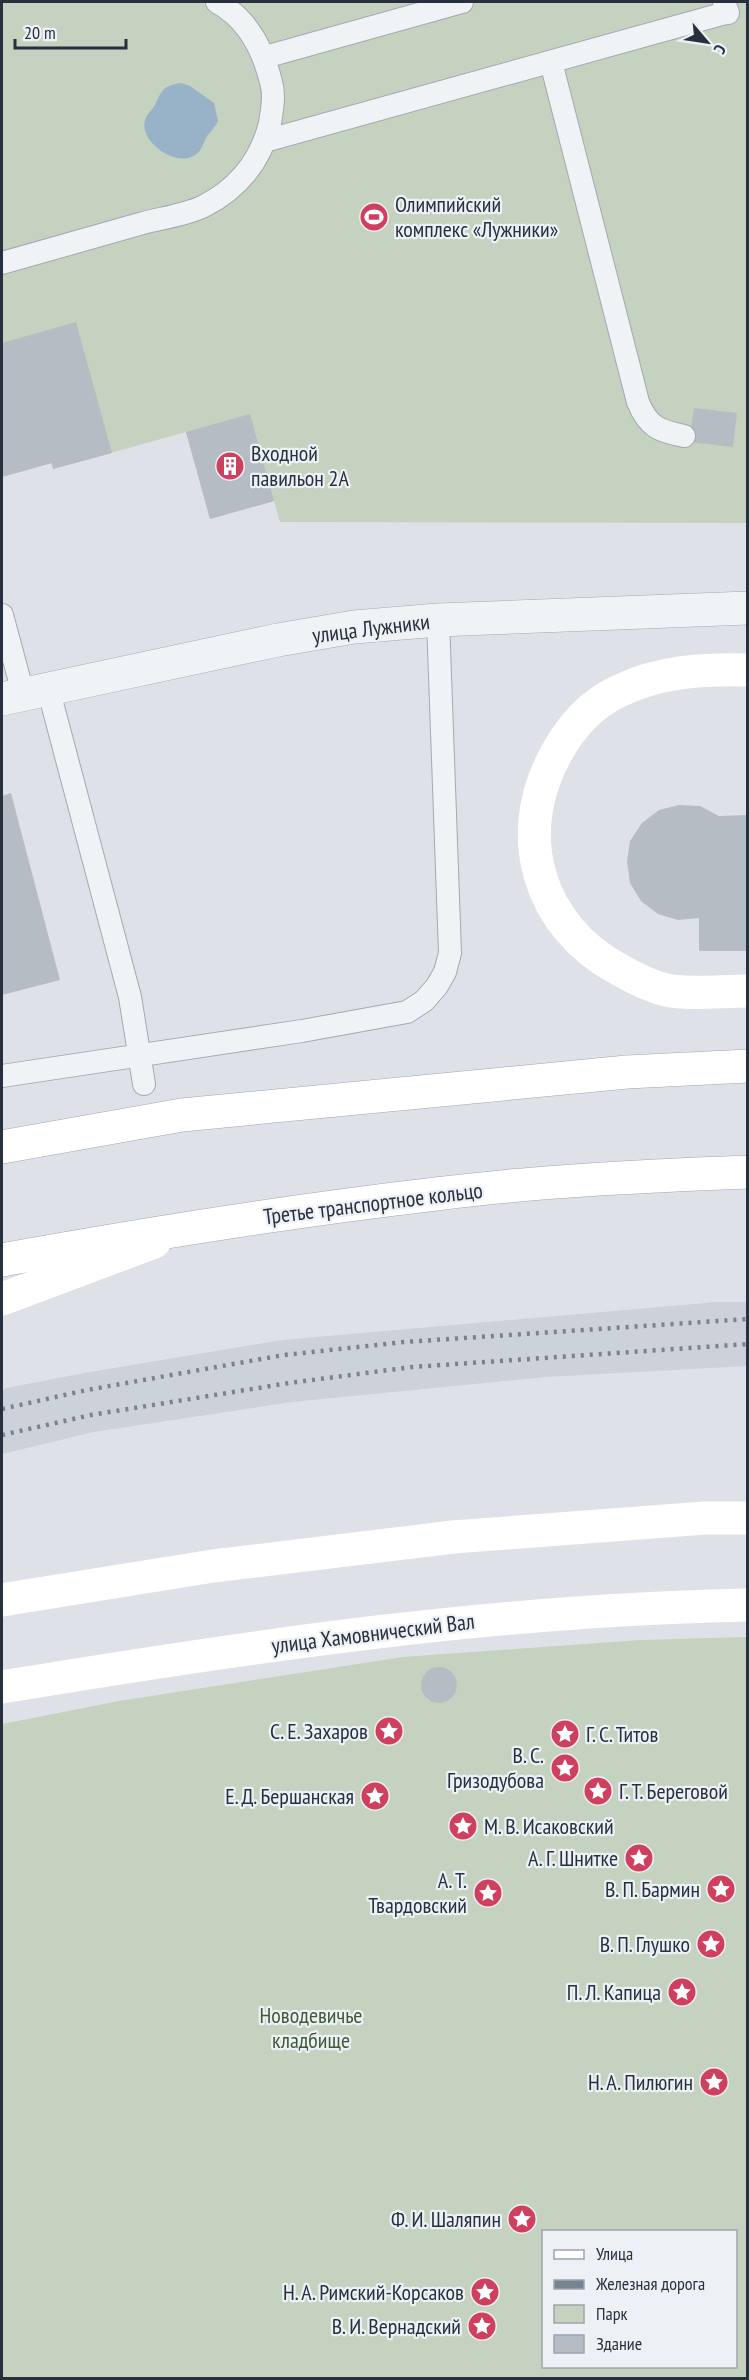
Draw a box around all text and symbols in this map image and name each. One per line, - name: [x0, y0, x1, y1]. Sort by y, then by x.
- scale bar: [15, 12, 126, 50]
- north arrow: [677, 12, 737, 72]
- text: 20 m: [24, 21, 56, 44]
- text: С: [709, 41, 731, 58]
- place label: Олимпийский комплекс «Лужники»: [395, 190, 558, 243]
- sports icon: Олимпийский комплекс «Лужники»: [358, 201, 390, 233]
- place label: Входной павильон 2A: [251, 439, 349, 492]
- building icon: Входной павильон 2A: [214, 450, 246, 482]
- street label: улица Лужники: [311, 607, 431, 649]
- street label: Третье транспортное кольцо: [262, 1176, 484, 1230]
- street label: улица Хамовнический Вал: [270, 1607, 476, 1659]
- place icon: С. Е. Захаров: [373, 1715, 405, 1747]
- place label: С. Е. Захаров: [270, 1717, 368, 1745]
- place icon: Г. С. Титов: [549, 1718, 581, 1750]
- place label: Г. С. Титов: [586, 1720, 658, 1748]
- place label: В. С. Гризодубова: [447, 1741, 544, 1794]
- place icon: В. С. Гризодубова: [549, 1752, 581, 1784]
- place icon: Г. Т. Береговой: [582, 1775, 614, 1807]
- place label: Г. Т. Береговой: [619, 1777, 728, 1805]
- place icon: Е. Д. Бершанская: [359, 1780, 391, 1812]
- place label: Е. Д. Бершанская: [225, 1782, 354, 1810]
- place icon: М. В. Исаковский: [447, 1810, 479, 1842]
- place label: М. В. Исаковский: [484, 1812, 614, 1840]
- place icon: А. Г. Шнитке: [623, 1842, 655, 1874]
- place label: А. Г. Шнитке: [528, 1844, 618, 1872]
- place label: А. Т. Твардовский: [368, 1866, 467, 1919]
- place icon: В. П. Бармин: [705, 1873, 737, 1905]
- place label: В. П. Бармин: [605, 1875, 700, 1903]
- place icon: А. Т. Твардовский: [472, 1877, 504, 1909]
- place icon: В. П. Глушко: [695, 1928, 727, 1960]
- place label: В. П. Глушко: [600, 1930, 690, 1958]
- place icon: П. Л. Капица: [666, 1976, 698, 2008]
- place label: П. Л. Капица: [567, 1978, 661, 2006]
- park label: Новодевичье кладбище: [260, 2001, 362, 2054]
- place icon: Н. А. Пилюгин: [698, 2066, 730, 2098]
- place label: Н. А. Пилюгин: [588, 2068, 693, 2096]
- place icon: Ф. И. Шаляпин: [506, 2203, 538, 2235]
- place label: Ф. И. Шаляпин: [391, 2205, 501, 2233]
- legend: [542, 2230, 737, 2368]
- text: Улица: [596, 2242, 633, 2265]
- text: Железная дорога: [595, 2272, 705, 2295]
- place icon: Н. А. Римский-Корсаков: [469, 2276, 501, 2308]
- place label: Н. А. Римский-Корсаков: [283, 2278, 464, 2306]
- text: Парк: [596, 2302, 627, 2325]
- place icon: В. И. Вернадский: [466, 2310, 498, 2342]
- place label: В. И. Вернадский: [332, 2312, 461, 2340]
- text: Здание: [596, 2332, 642, 2355]

